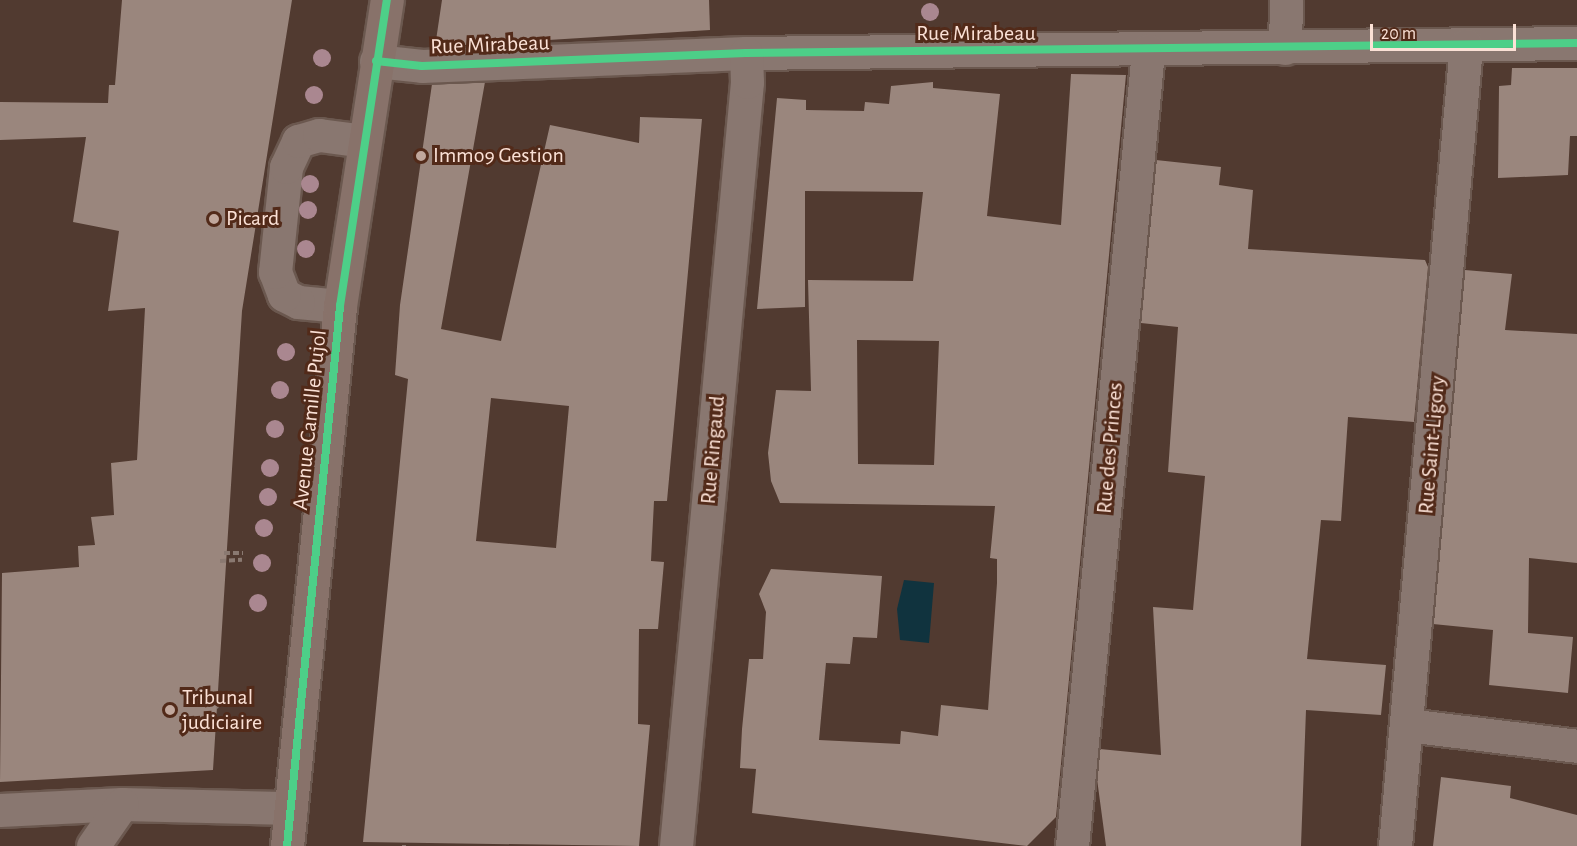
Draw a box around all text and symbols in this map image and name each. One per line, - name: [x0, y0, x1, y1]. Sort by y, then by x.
- scale bar: [1373, 12, 1518, 50]
- street label: Rue Mirabeau: [916, 21, 1036, 47]
- text: 20 m: [1381, 25, 1416, 43]
- street label: Rue Mirabeau: [430, 30, 550, 60]
- place label: Immo9 Gestion: [433, 143, 564, 169]
- marker: Immo9 Gestion: [414, 149, 428, 163]
- place label: Picard: [226, 206, 279, 232]
- marker: Picard: [207, 212, 221, 226]
- street label: Avenue Camille Pujol: [287, 329, 333, 511]
- street label: Rue Saint-Ligory: [1413, 375, 1451, 515]
- street label: Rue des Princes: [1091, 381, 1129, 515]
- street label: Rue Ringaud: [695, 395, 731, 505]
- place label: Tribunal judiciaire: [182, 684, 262, 736]
- marker: Tribunal judiciaire: [163, 703, 177, 717]

